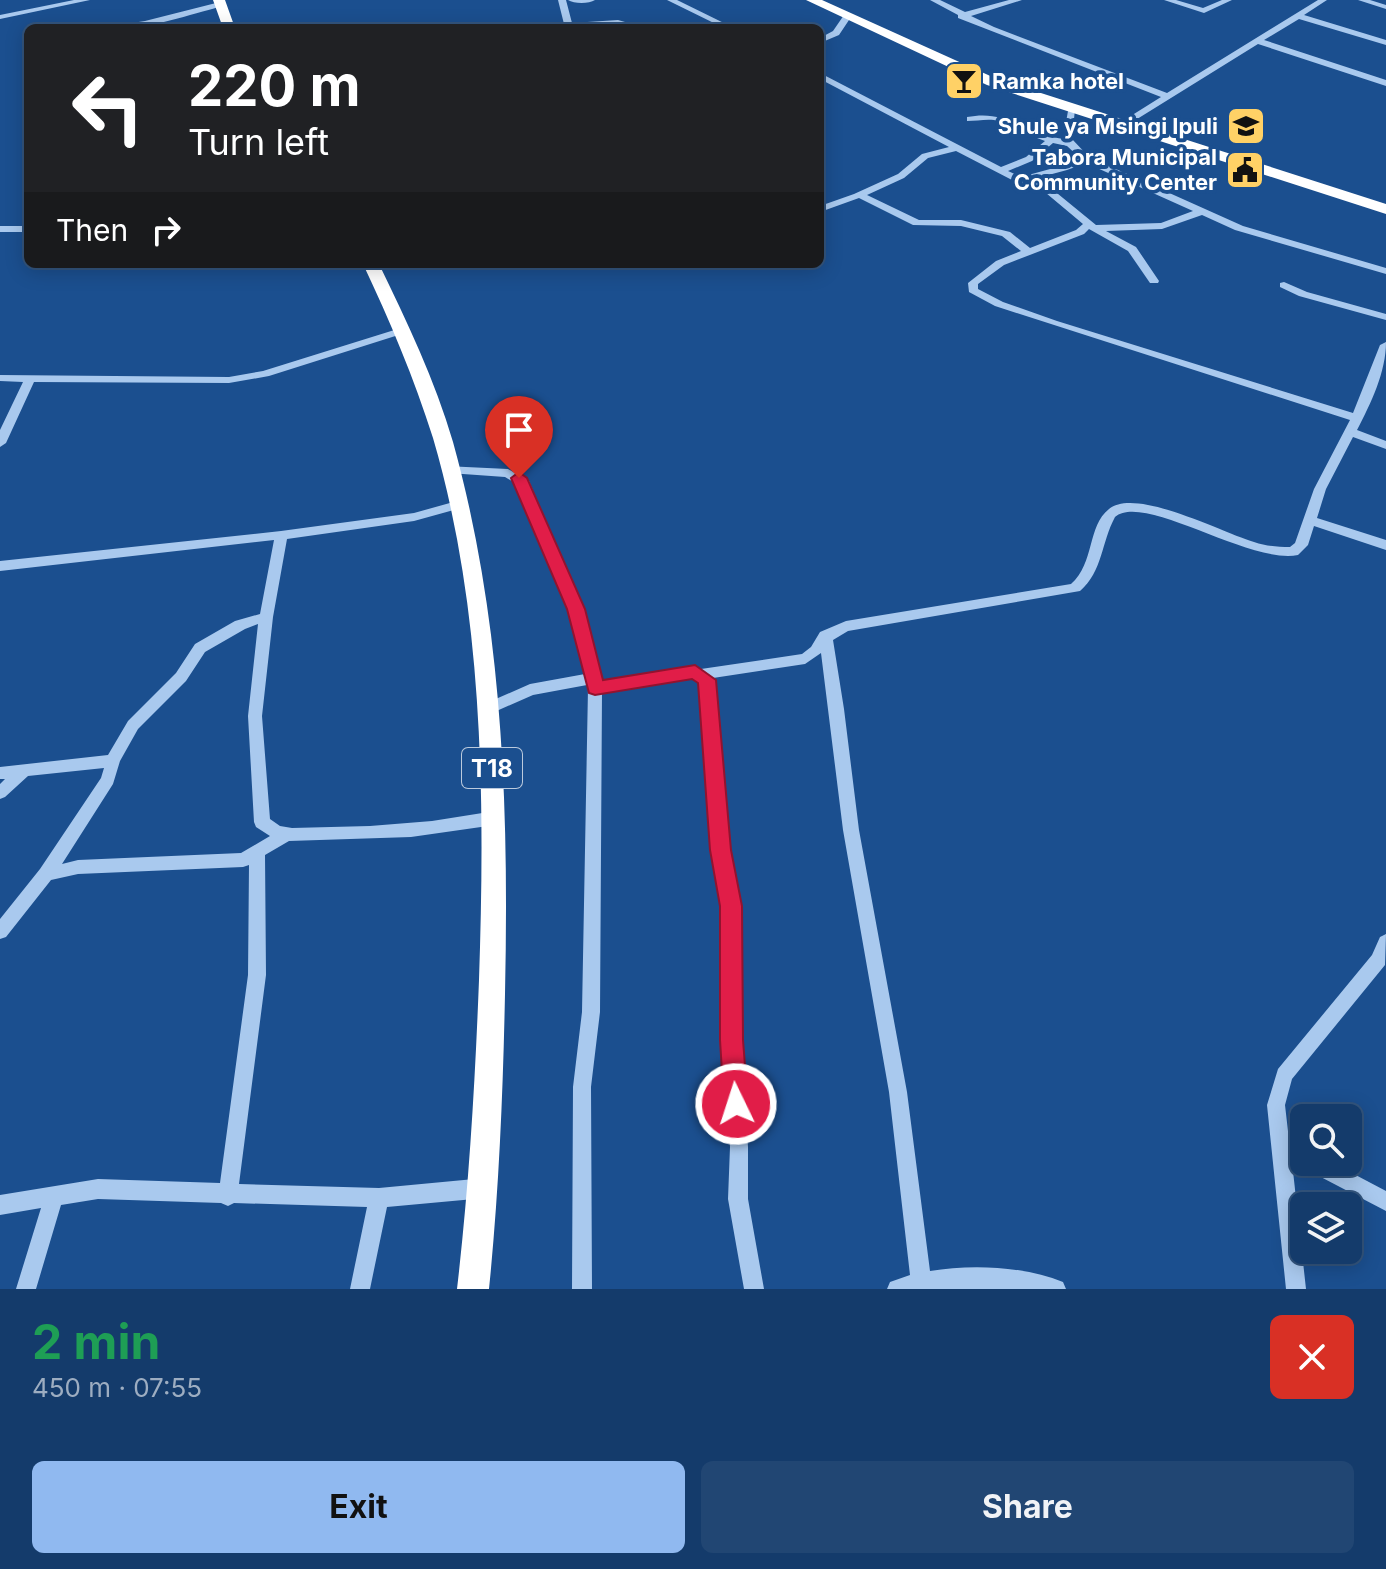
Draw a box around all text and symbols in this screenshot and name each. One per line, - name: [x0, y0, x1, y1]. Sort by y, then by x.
- text: 220 m: [188, 52, 361, 120]
- icon: left: [56, 56, 160, 160]
- bar icon: Ramka hotel: [943, 60, 985, 102]
- place label: Ramka hotel: [992, 68, 1124, 94]
- school or university icon: Shule ya Msingi Ipuli: [1225, 105, 1267, 147]
- place label: Shule ya Msingi Ipuli: [998, 113, 1218, 139]
- text: Turn left: [188, 120, 329, 164]
- place label: Tabora Municipal Community Center: [1014, 144, 1217, 195]
- public building icon: Tabora Municipal Community Center: [1224, 149, 1266, 191]
- icon: right: [144, 208, 188, 252]
- text: Then: [56, 212, 128, 248]
- pin: [485, 396, 553, 478]
- icon: arrive: [497, 408, 541, 452]
- road number: T18: [462, 748, 522, 788]
- position arrow: [694, 1062, 778, 1146]
- map controls: [1290, 1104, 1362, 1264]
- button: search: [1290, 1104, 1362, 1176]
- button: layers: [1290, 1192, 1362, 1264]
- text: 2 min: [32, 1312, 160, 1371]
- button: close: [1270, 1315, 1354, 1399]
- text: 450 m · 07:55: [32, 1372, 202, 1403]
- button: Exit: [32, 1461, 685, 1553]
- button: Share: [701, 1461, 1354, 1553]

